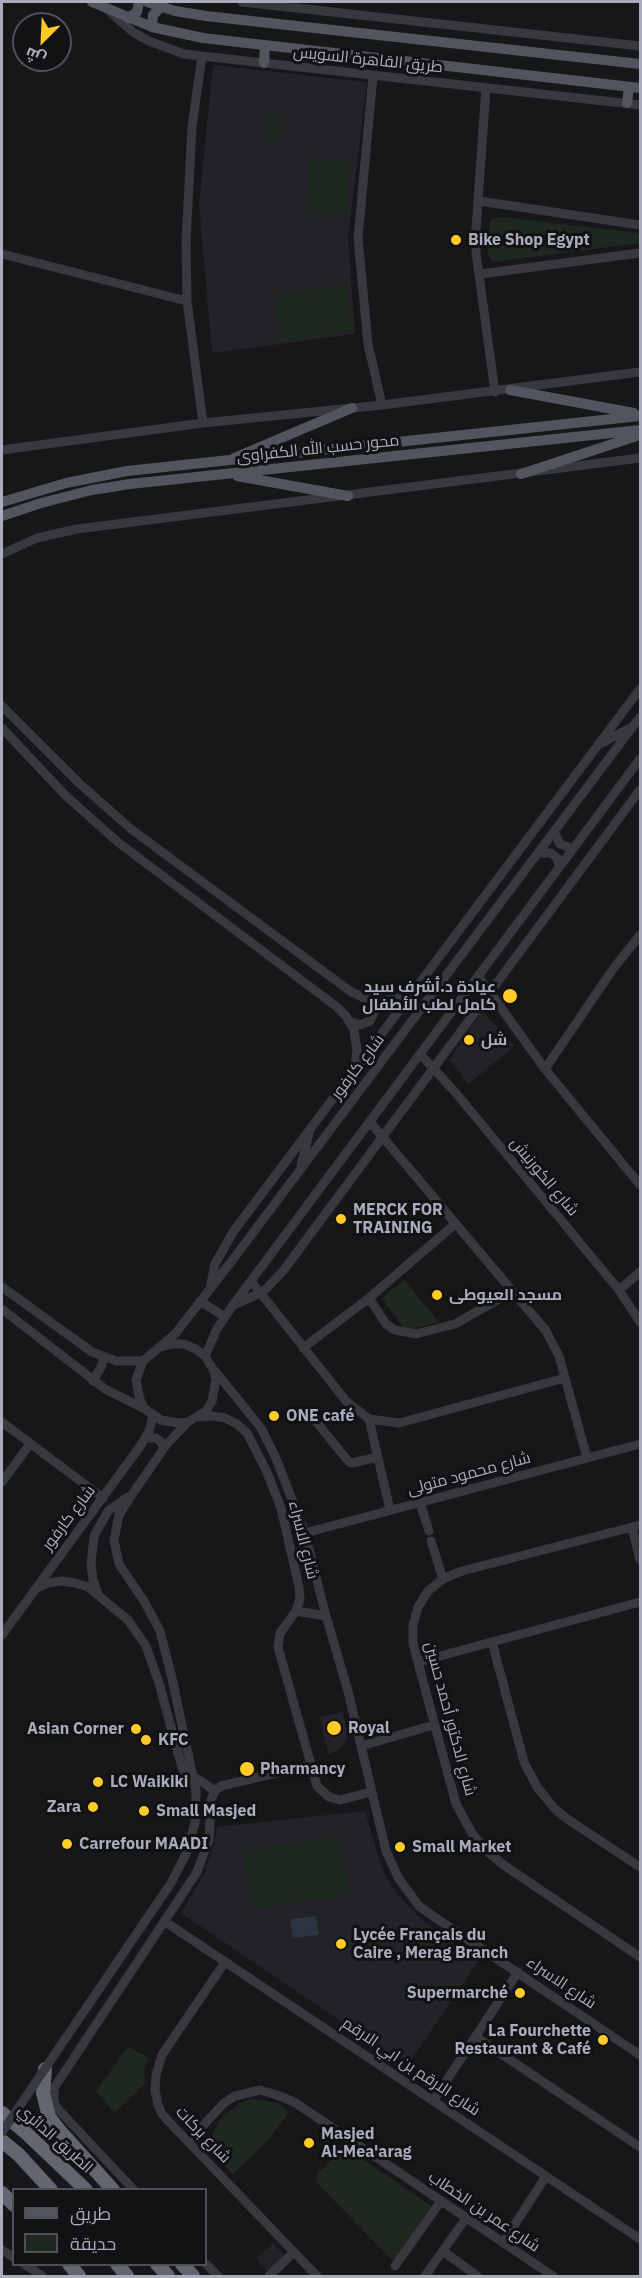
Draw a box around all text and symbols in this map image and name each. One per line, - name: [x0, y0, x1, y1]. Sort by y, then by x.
- north arrow: [12, 12, 72, 72]
- text: ش: [22, 43, 49, 70]
- street label: طريق القاهرة السويس: [292, 43, 444, 77]
- place label: Bike Shop Egypt: [468, 230, 590, 250]
- marker: Bike Shop Egypt: [449, 233, 463, 247]
- street label: محور حسب الله الكفراوى: [236, 431, 400, 467]
- place label: عيادة د.أشرف سيد كامل لطب الأطفال: [362, 977, 496, 1015]
- marker: عيادة د.أشرف سيد كامل لطب الأطفال: [501, 987, 519, 1005]
- place label: شل: [481, 1030, 507, 1050]
- street label: شارع كارفور: [327, 1031, 389, 1103]
- marker: شل: [462, 1033, 476, 1047]
- street label: شارع الكورنيش: [506, 1134, 582, 1220]
- place label: MERCK FOR TRAINING: [353, 1200, 443, 1238]
- marker: MERCK FOR TRAINING: [334, 1212, 348, 1226]
- place label: مسجد العيوطى: [449, 1285, 562, 1305]
- marker: مسجد العيوطى: [430, 1288, 444, 1302]
- place label: ONE café: [286, 1406, 355, 1426]
- marker: ONE café: [267, 1409, 281, 1423]
- street label: شارع محمود متولى: [405, 1448, 533, 1500]
- street label: شارع كارفور: [38, 1482, 100, 1554]
- street label: شارع الاسراء: [284, 1499, 322, 1581]
- street label: شارع الدكتور أحمد حسين: [420, 1640, 480, 1798]
- place label: Royal: [348, 1718, 390, 1738]
- place label: Asian Corner: [27, 1719, 124, 1739]
- marker: Royal: [325, 1719, 343, 1737]
- marker: Asian Corner: [129, 1722, 143, 1736]
- place label: KFC: [158, 1730, 188, 1750]
- marker: KFC: [139, 1733, 153, 1747]
- place label: Pharmancy: [260, 1759, 345, 1779]
- marker: Pharmancy: [238, 1760, 256, 1778]
- place label: LC Waikiki: [110, 1772, 188, 1792]
- marker: LC Waikiki: [91, 1775, 105, 1789]
- place label: Zara: [47, 1797, 81, 1817]
- marker: Zara: [86, 1800, 100, 1814]
- place label: Small Masjed: [156, 1801, 256, 1821]
- marker: Small Masjed: [137, 1804, 151, 1818]
- place label: Carrefour MAADI: [79, 1834, 208, 1854]
- marker: Carrefour MAADI: [60, 1837, 74, 1851]
- place label: Small Market: [412, 1837, 511, 1857]
- marker: Small Market: [393, 1840, 407, 1854]
- place label: Lycée Français du Caire , Merag Branch: [353, 1925, 508, 1963]
- marker: Lycée Français du Caire , Merag Branch: [334, 1937, 348, 1951]
- street label: شارع الاسراء: [522, 1953, 600, 2013]
- place label: Supermarché: [407, 1983, 508, 2003]
- marker: Supermarché: [513, 1986, 527, 2000]
- street label: شارع الارقم بن ابي الارقم: [338, 2014, 484, 2120]
- place label: La Fourchette Restaurant & Café: [454, 2021, 591, 2059]
- marker: La Fourchette Restaurant & Café: [596, 2033, 610, 2047]
- street label: الطريق الدائري: [14, 2100, 96, 2178]
- street label: شارع بركات: [171, 2103, 235, 2167]
- place label: Masjed Al-Mea'arag: [321, 2124, 412, 2162]
- marker: Masjed Al-Mea'arag: [302, 2136, 316, 2150]
- street label: شارع عمر بن الخطاب: [425, 2168, 543, 2256]
- legend: [12, 2188, 207, 2266]
- text: طريق: [70, 2202, 111, 2225]
- text: حديقة: [70, 2232, 116, 2255]

